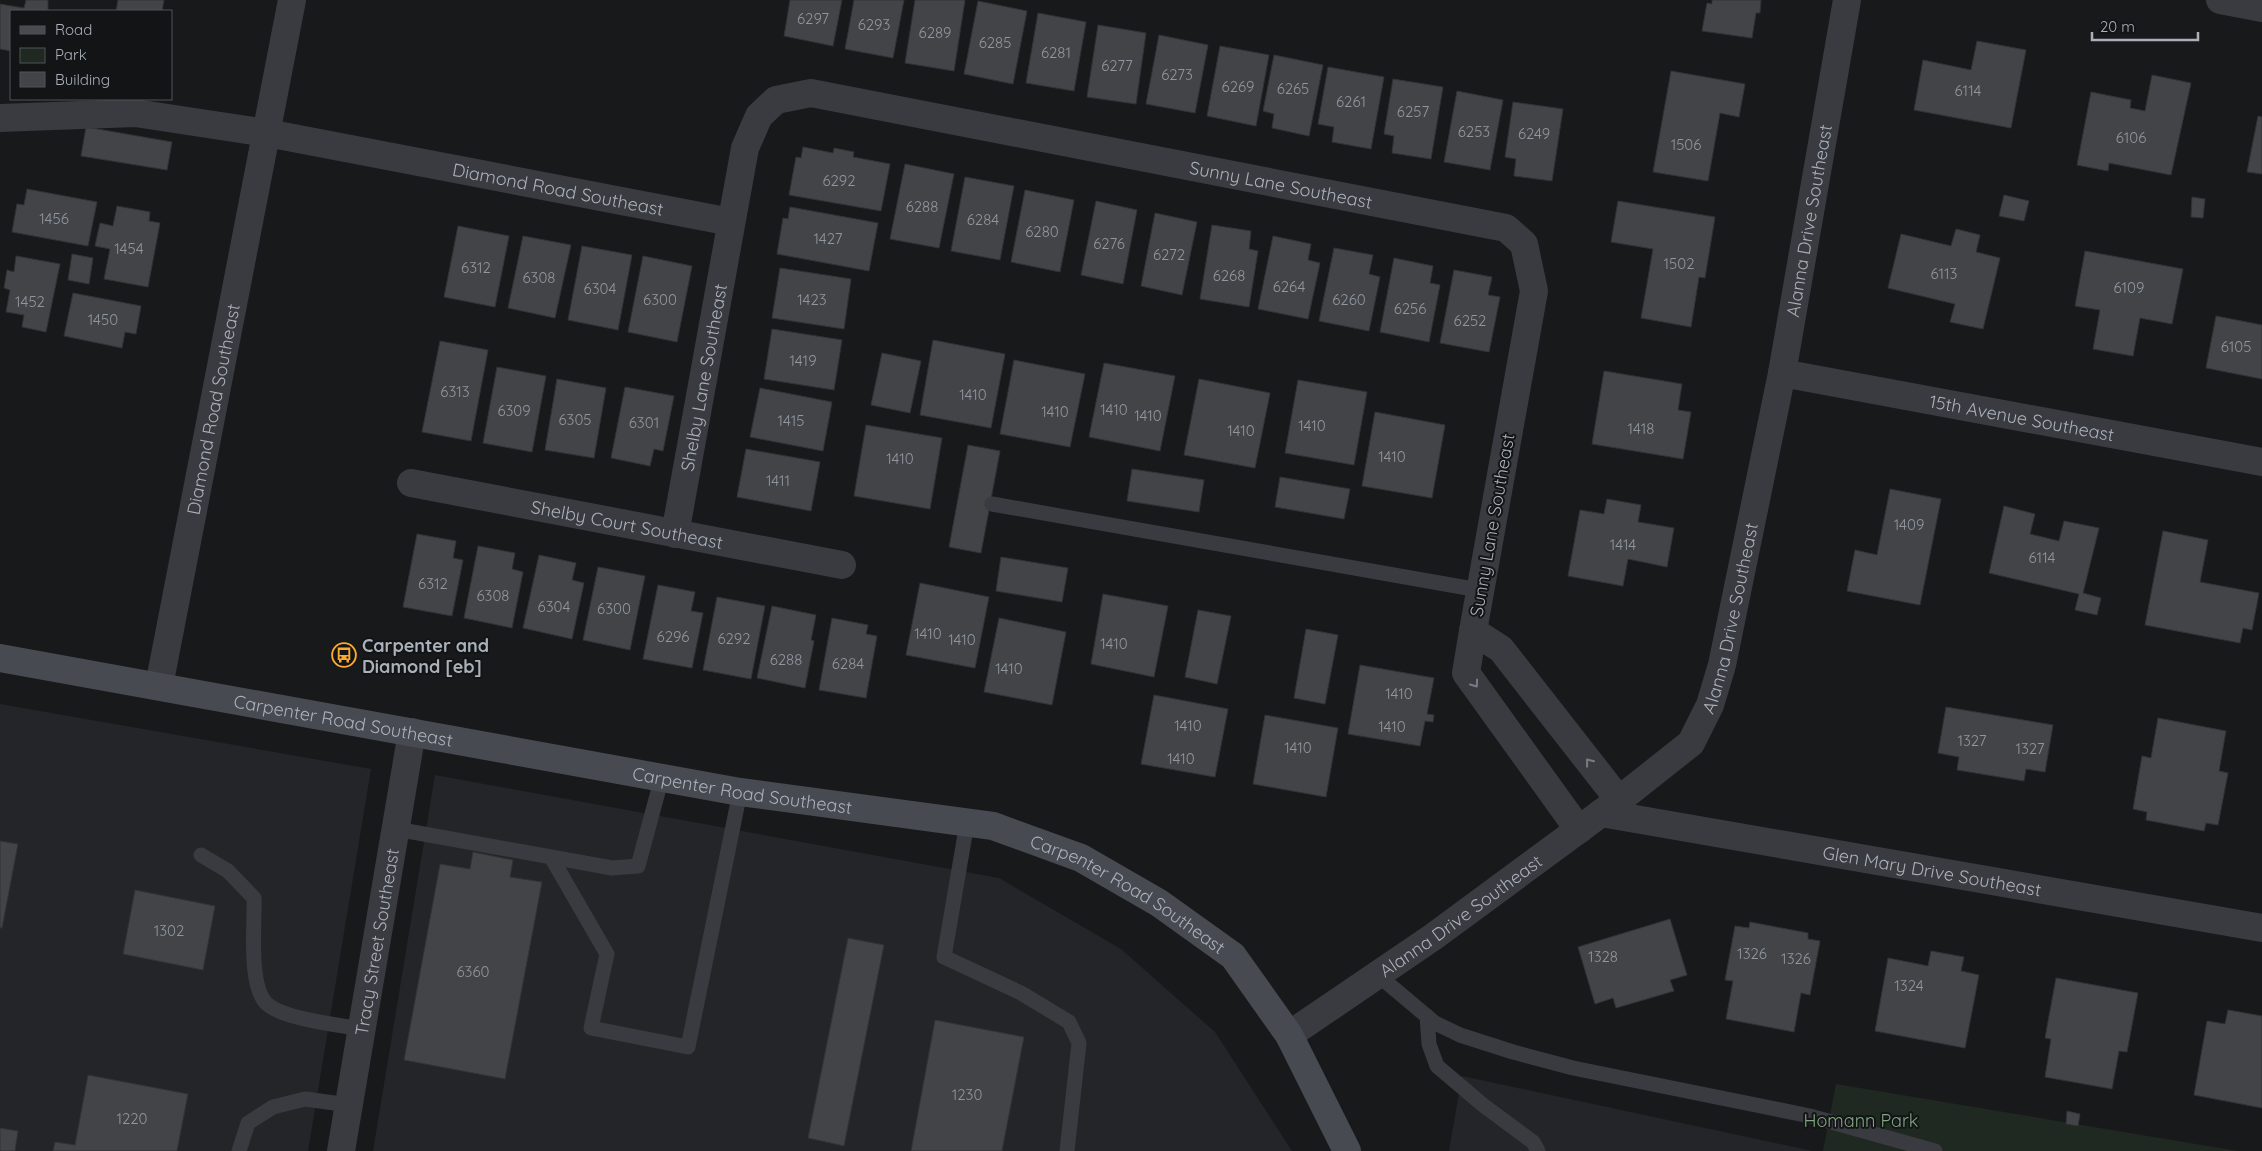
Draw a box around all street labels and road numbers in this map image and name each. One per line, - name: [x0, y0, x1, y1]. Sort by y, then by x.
- street label: Alanna Drive Southeast: [1780, 123, 1837, 319]
- street label: Sunny Lane Southeast: [1188, 155, 1374, 213]
- street label: Diamond Road Southeast: [451, 157, 665, 220]
- street label: Shelby Lane Southeast: [675, 282, 732, 473]
- street label: Diamond Road Southeast: [181, 302, 244, 517]
- street label: 15th Avenue Southeast: [1928, 389, 2116, 446]
- street label: Sunny Lane Southeast: [1465, 432, 1519, 618]
- street label: Shelby Court Southeast: [529, 495, 725, 554]
- street label: Alanna Drive Southeast: [1696, 520, 1762, 717]
- street label: Carpenter Road Southeast: [232, 689, 455, 751]
- street label: Carpenter Road Southeast: [631, 761, 854, 818]
- street label: Carpenter Road Southeast: [1027, 829, 1230, 958]
- street label: Glen Mary Drive Southeast: [1821, 840, 2043, 901]
- street label: Tracy Street Southeast: [349, 847, 404, 1037]
- street label: Alanna Drive Southeast: [1375, 849, 1546, 982]

